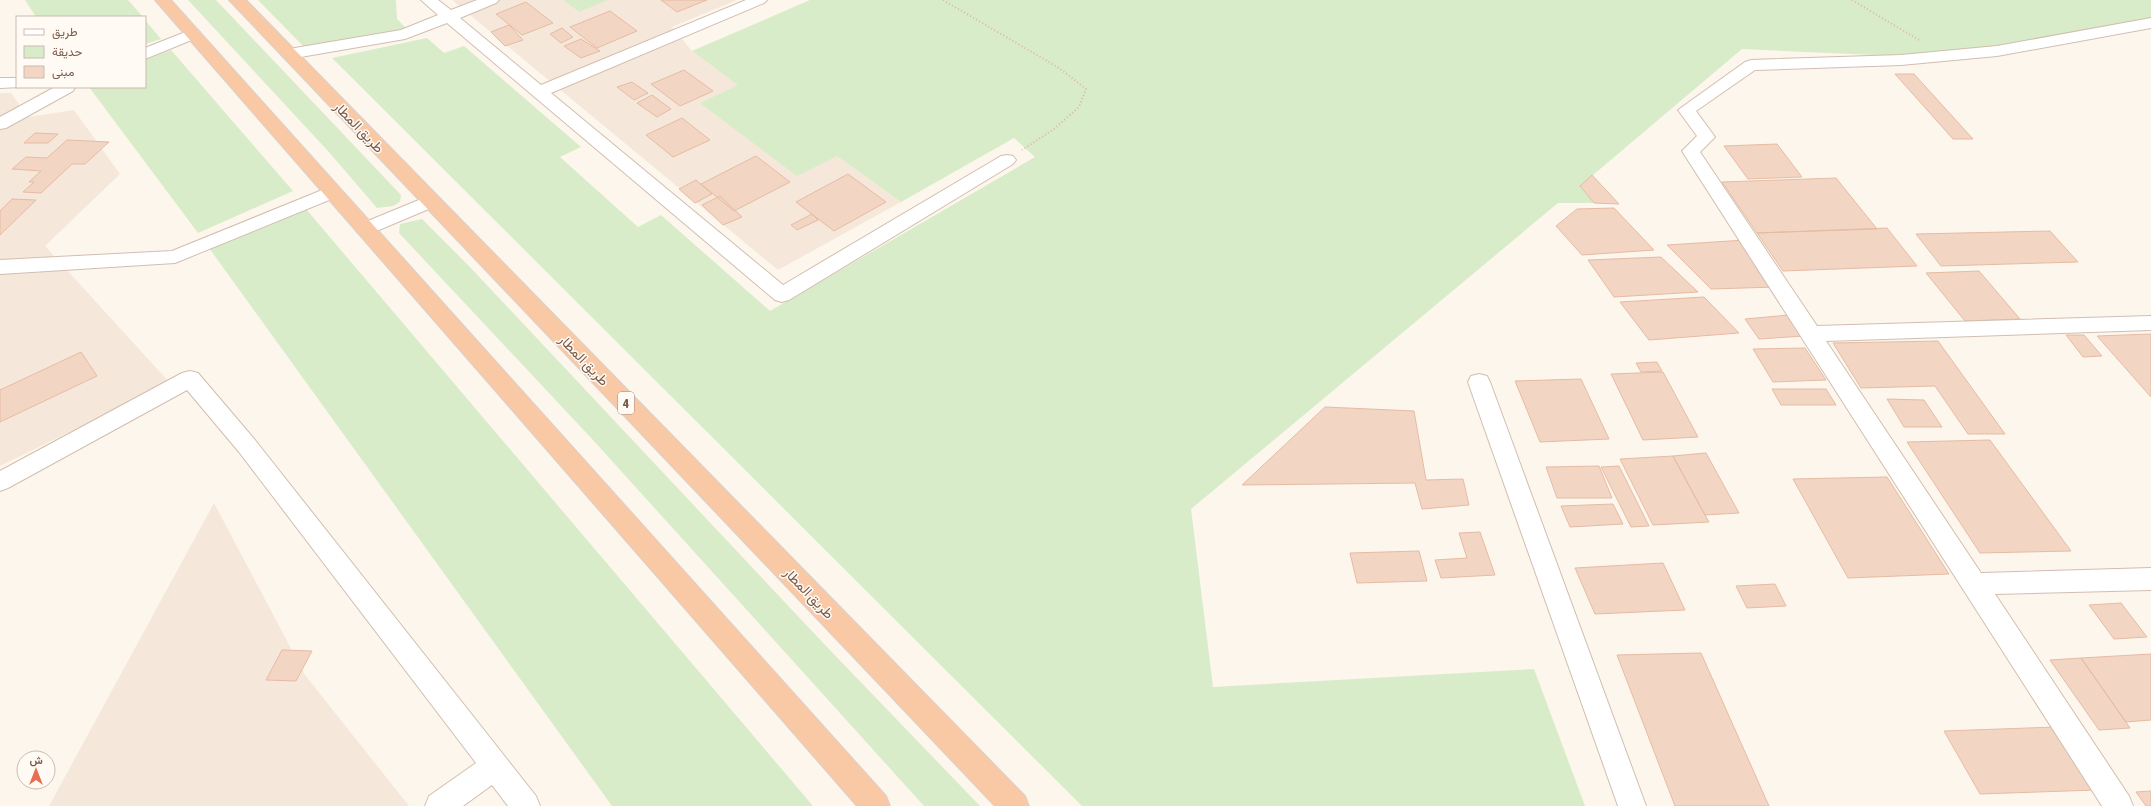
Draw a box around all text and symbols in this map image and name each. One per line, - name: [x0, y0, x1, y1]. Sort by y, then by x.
- legend: [16, 16, 146, 88]
- text: طريق: [52, 25, 78, 40]
- text: حديقة: [52, 45, 82, 59]
- text: مبنى: [52, 65, 74, 80]
- street label: طريق المطار: [329, 97, 387, 157]
- street label: طريق المطار: [554, 330, 612, 390]
- road number: 4: [618, 392, 634, 414]
- street label: طريق المطار: [779, 563, 837, 623]
- north arrow: [16, 750, 56, 790]
- text: ش: [29, 754, 43, 767]

